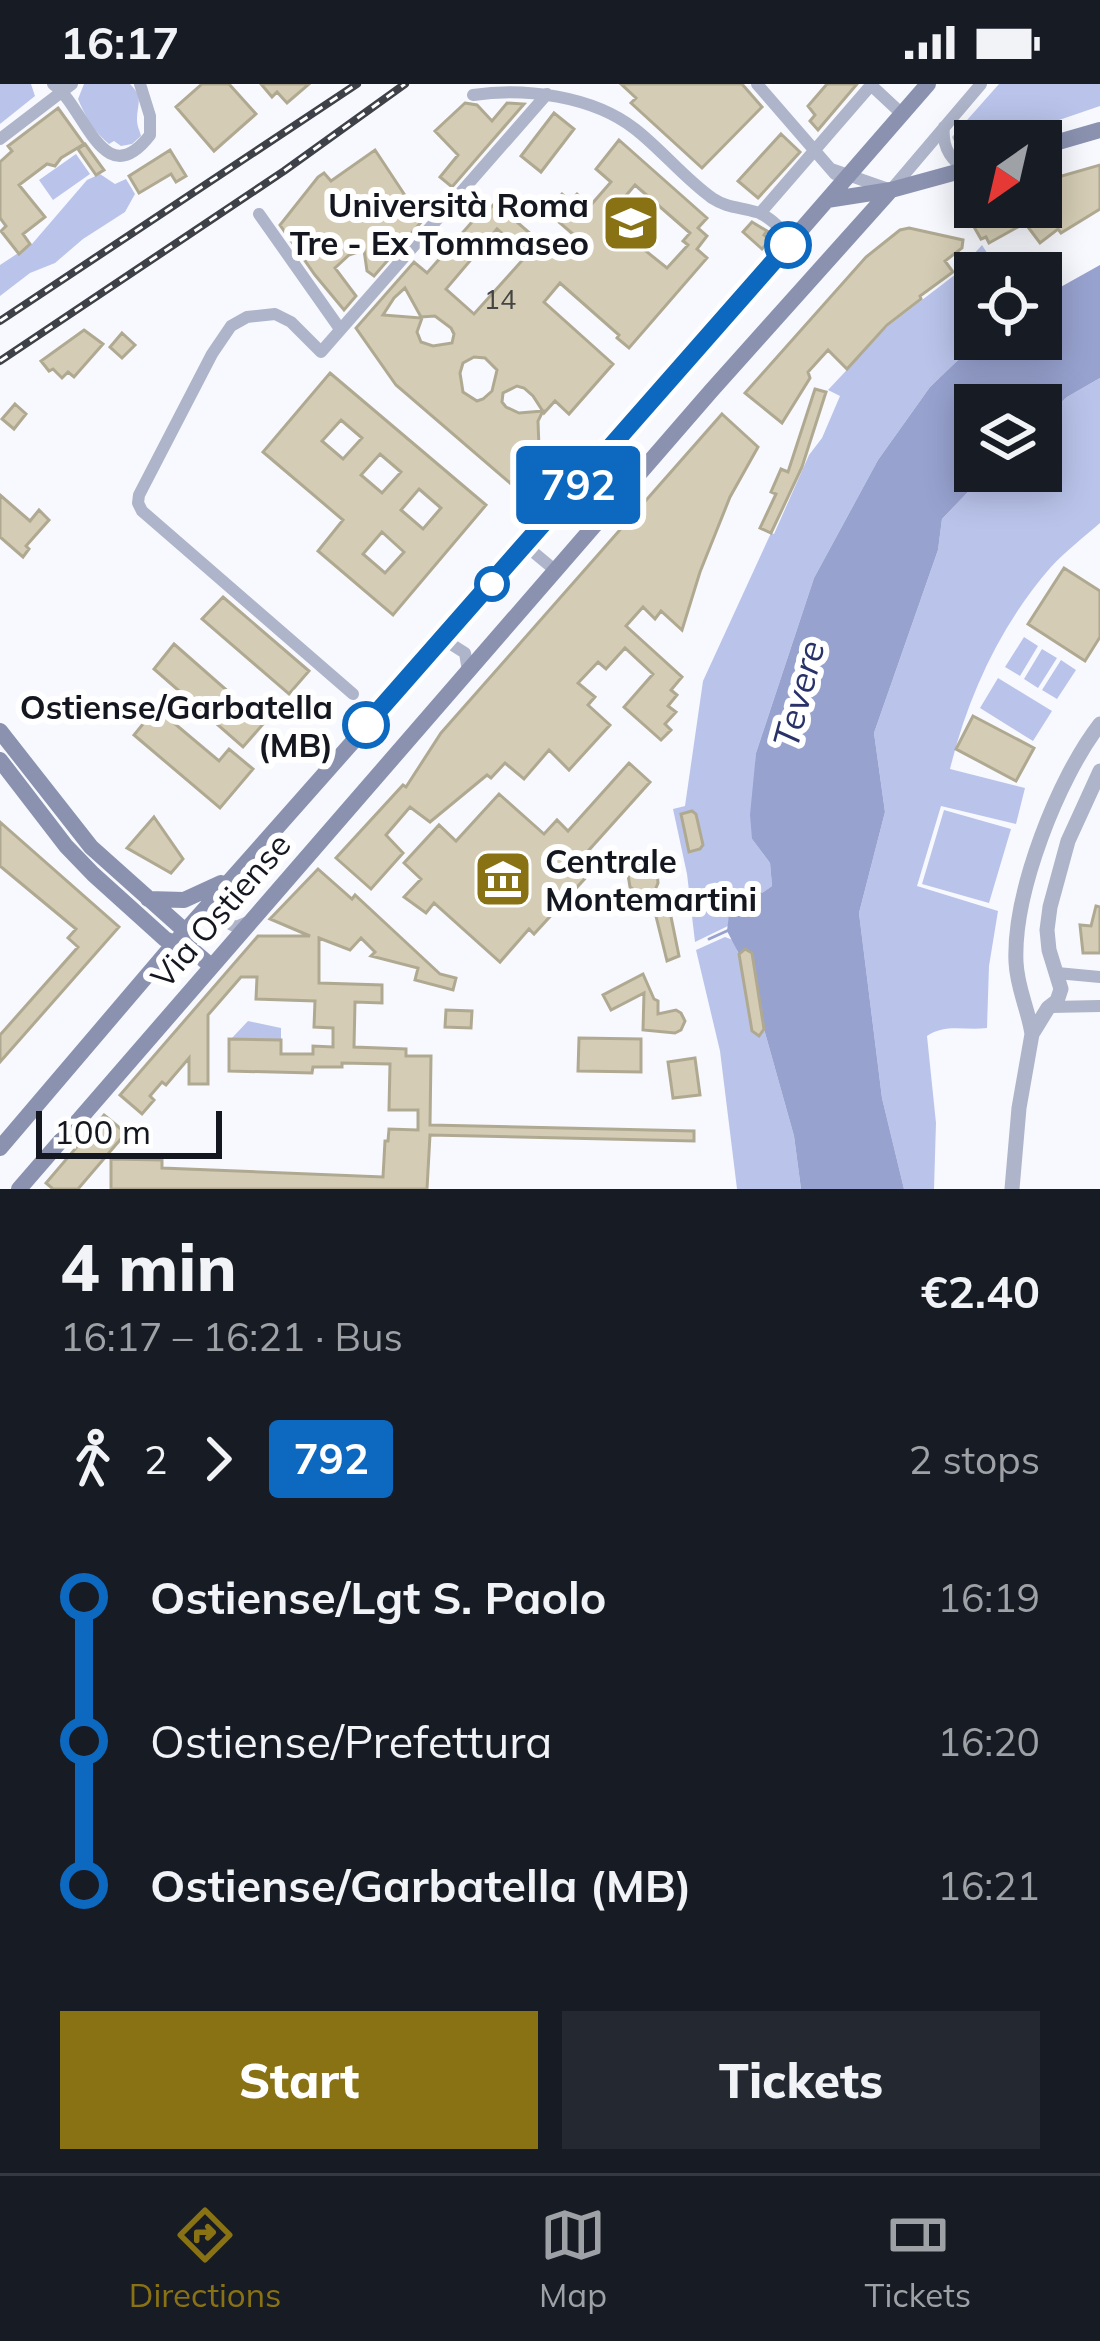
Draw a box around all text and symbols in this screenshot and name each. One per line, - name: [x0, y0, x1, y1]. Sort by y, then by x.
- text: 16:17: [60, 14, 179, 70]
- north arrow: [954, 120, 1062, 228]
- map controls: [954, 120, 1062, 492]
- place label: Università Roma Tre - Ex Tommaseo: [290, 184, 589, 263]
- school or university icon: Università Roma Tre - Ex Tommaseo: [600, 192, 662, 254]
- unlabelled marker: [766, 223, 810, 267]
- button: locate: [954, 252, 1062, 360]
- house number: 14: [484, 282, 516, 316]
- button: layers: [954, 384, 1062, 492]
- line badge: 792: [509, 446, 647, 524]
- text: 792: [540, 458, 616, 511]
- unlabelled marker: [476, 568, 508, 600]
- water label: Tevere: [762, 635, 834, 753]
- place label: Ostiense/Garbatella (MB): [20, 686, 333, 765]
- marker: Ostiense/Garbatella (MB): [344, 703, 388, 747]
- street label: Via Ostiense: [142, 824, 298, 996]
- place label: Centrale Montemartini: [545, 840, 757, 919]
- museum icon: Centrale Montemartini: [472, 848, 534, 910]
- scale bar: [36, 1105, 222, 1158]
- text: 100 m: [54, 1111, 151, 1152]
- text: 4 min: [60, 1225, 237, 1308]
- text: €2.40: [921, 1263, 1040, 1319]
- text: 16:17 – 16:21 · Bus: [60, 1312, 403, 1361]
- icon: walk: [60, 1426, 126, 1492]
- icon: forward: [185, 1426, 251, 1492]
- text: 792: [293, 1432, 369, 1485]
- text: 2: [144, 1435, 167, 1484]
- text: 2 stops: [909, 1435, 1040, 1484]
- text: Ostiense/Lgt S. Paolo: [150, 1569, 606, 1625]
- text: 16:19: [938, 1573, 1040, 1622]
- text: Ostiense/Prefettura: [150, 1713, 552, 1769]
- text: 16:20: [938, 1717, 1040, 1766]
- text: Ostiense/Garbatella (MB): [150, 1857, 692, 1913]
- text: 16:21: [938, 1861, 1040, 1910]
- button: Start: [60, 2011, 538, 2149]
- button: Tickets: [562, 2011, 1040, 2149]
- tab: Directions: [129, 2202, 281, 2315]
- tab: Map: [539, 2202, 607, 2315]
- tab: Tickets: [865, 2202, 971, 2315]

